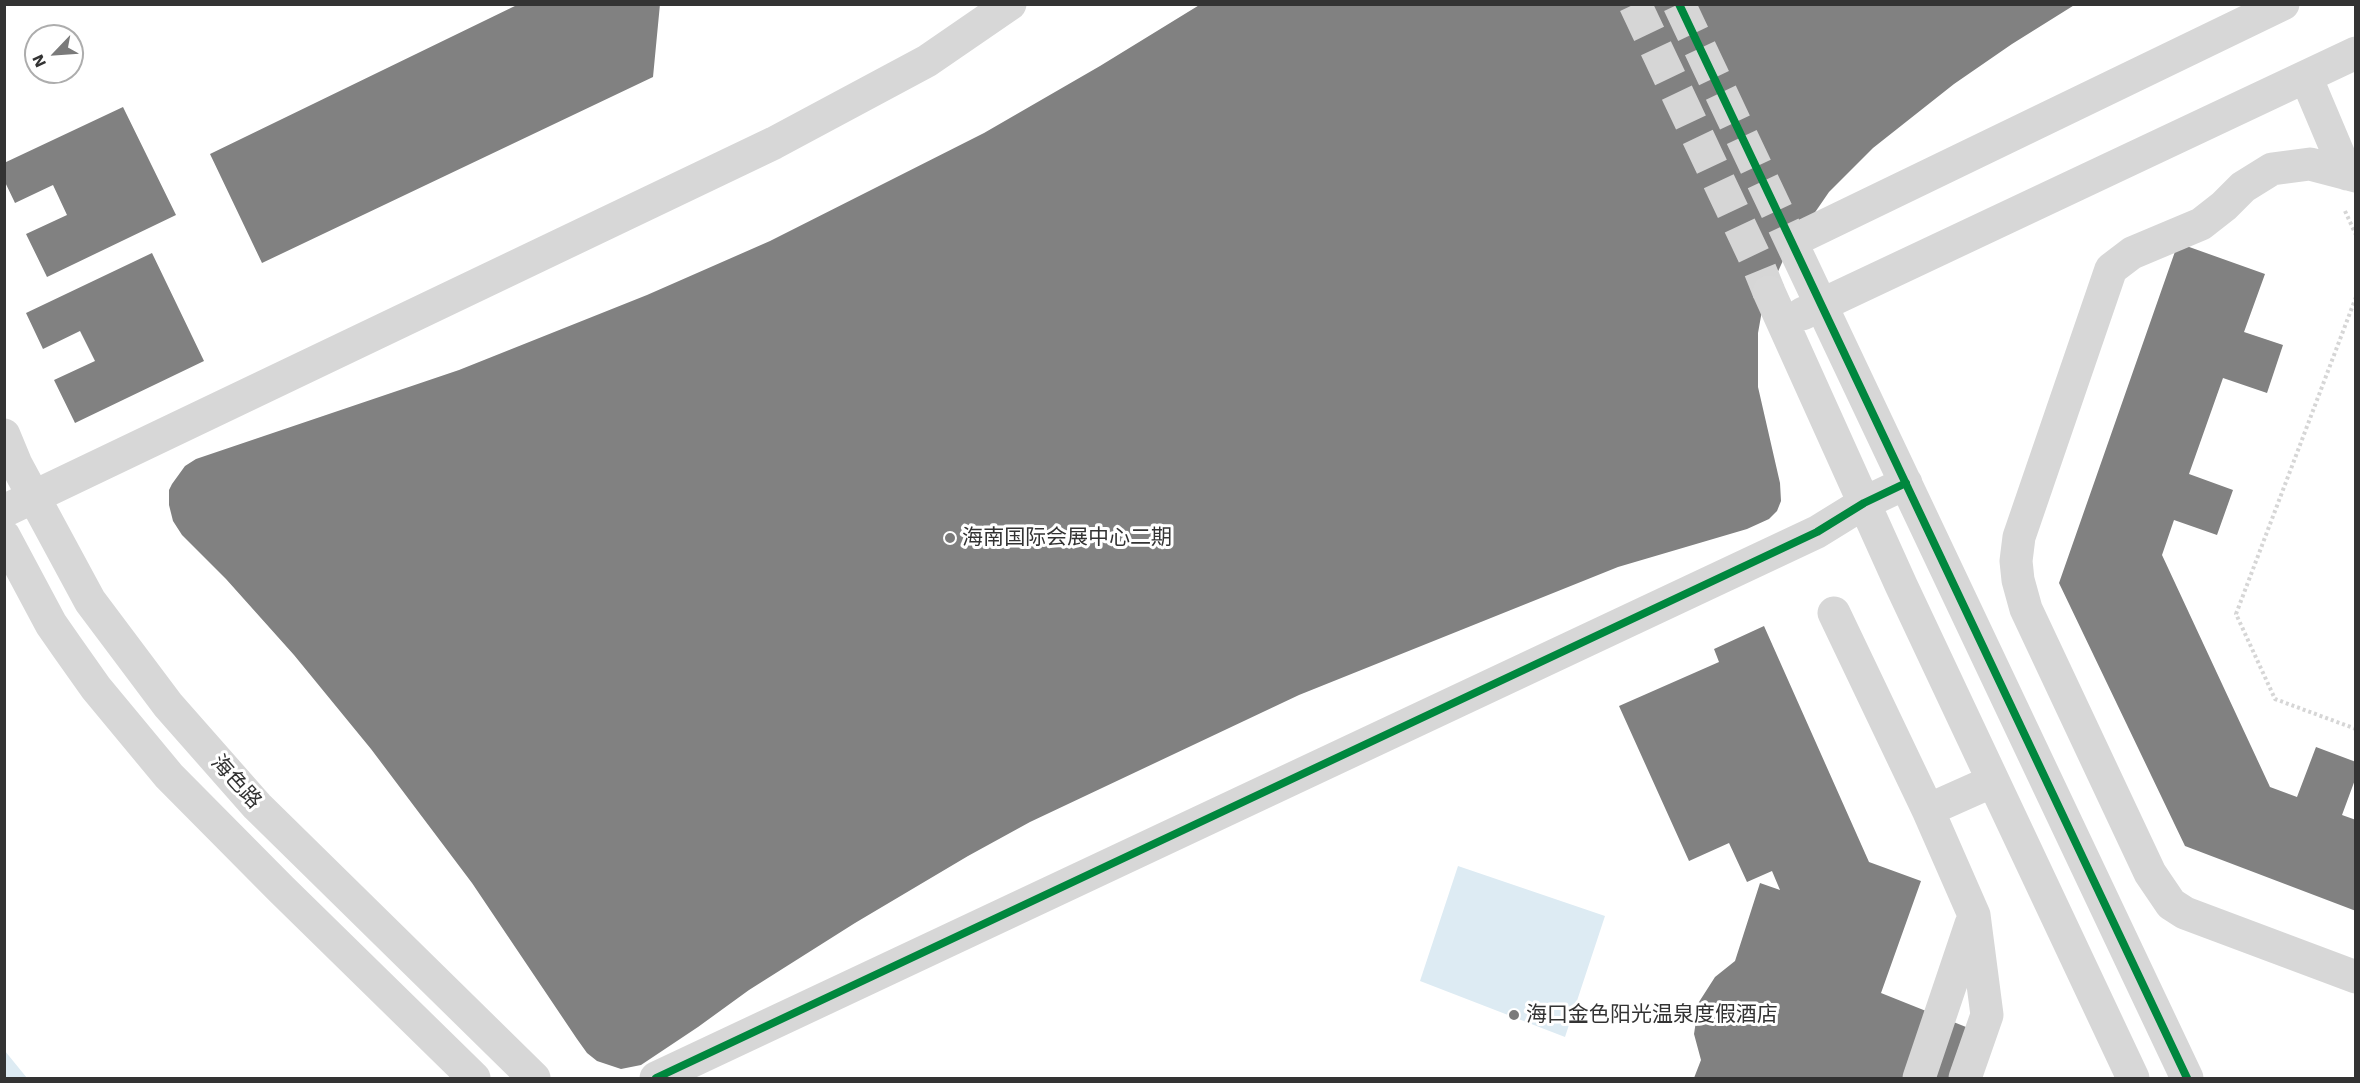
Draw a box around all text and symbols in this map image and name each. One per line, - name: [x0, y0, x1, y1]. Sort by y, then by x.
- north arrow: [24, 24, 84, 84]
- text: N: [28, 52, 50, 70]
- place label: 海南国际会展中心二期: [962, 525, 1172, 551]
- marker: 海南国际会展中心二期: [943, 531, 957, 545]
- street label: 海色路: [206, 750, 266, 814]
- place label: 海口金色阳光温泉度假酒店: [1526, 1002, 1778, 1028]
- marker: 海口金色阳光温泉度假酒店: [1507, 1008, 1521, 1022]

